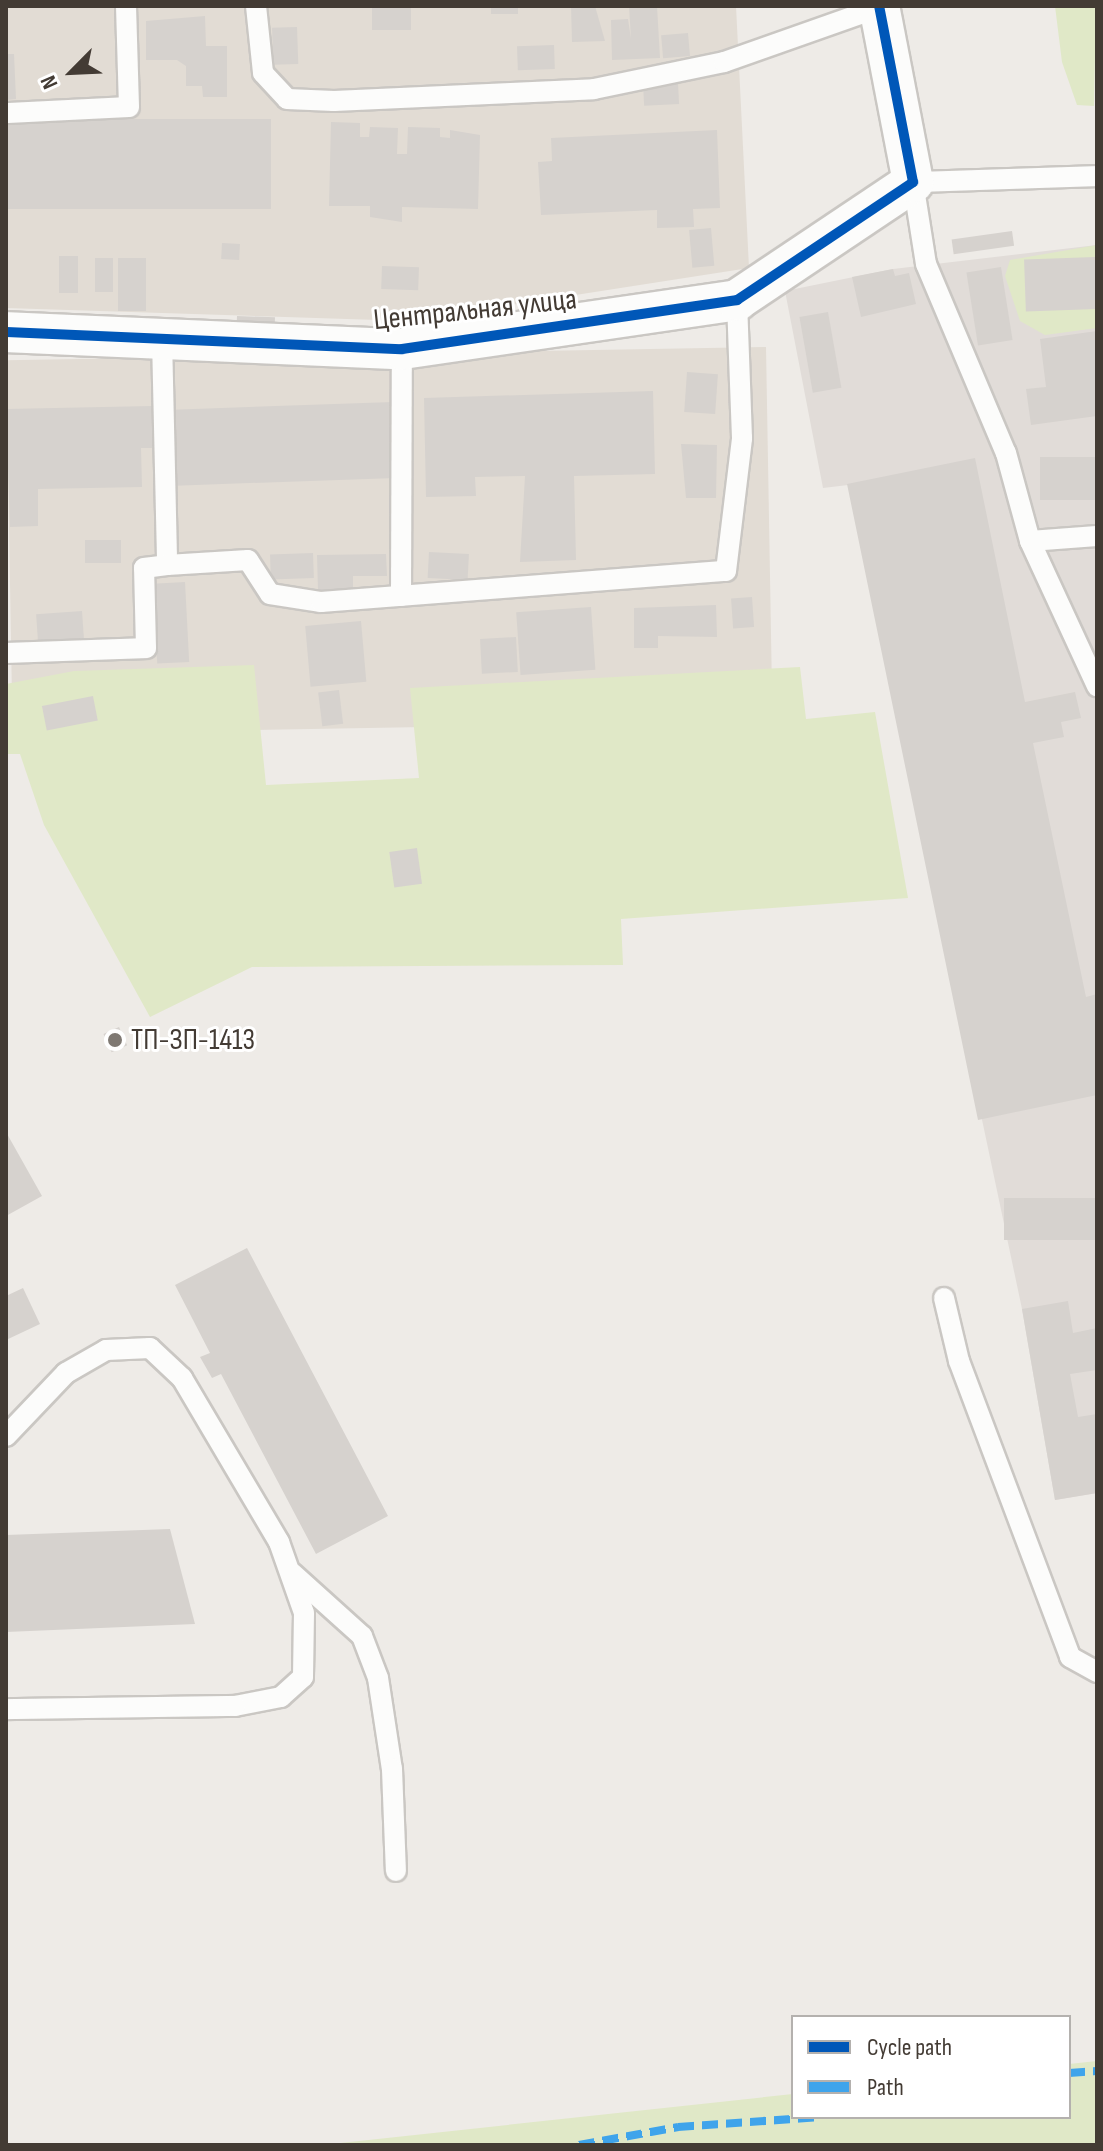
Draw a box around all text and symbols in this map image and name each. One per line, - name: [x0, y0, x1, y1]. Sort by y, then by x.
- north arrow: [32, 32, 112, 112]
- text: N: [35, 71, 64, 93]
- street label: Центральная улица: [372, 281, 578, 339]
- place label: ТП-ЗП-1413: [131, 1022, 255, 1058]
- marker: ТП-ЗП-1413: [106, 1031, 124, 1049]
- legend: [791, 2015, 1071, 2119]
- text: Cycle path: [867, 2033, 952, 2062]
- text: Path: [867, 2073, 904, 2102]

